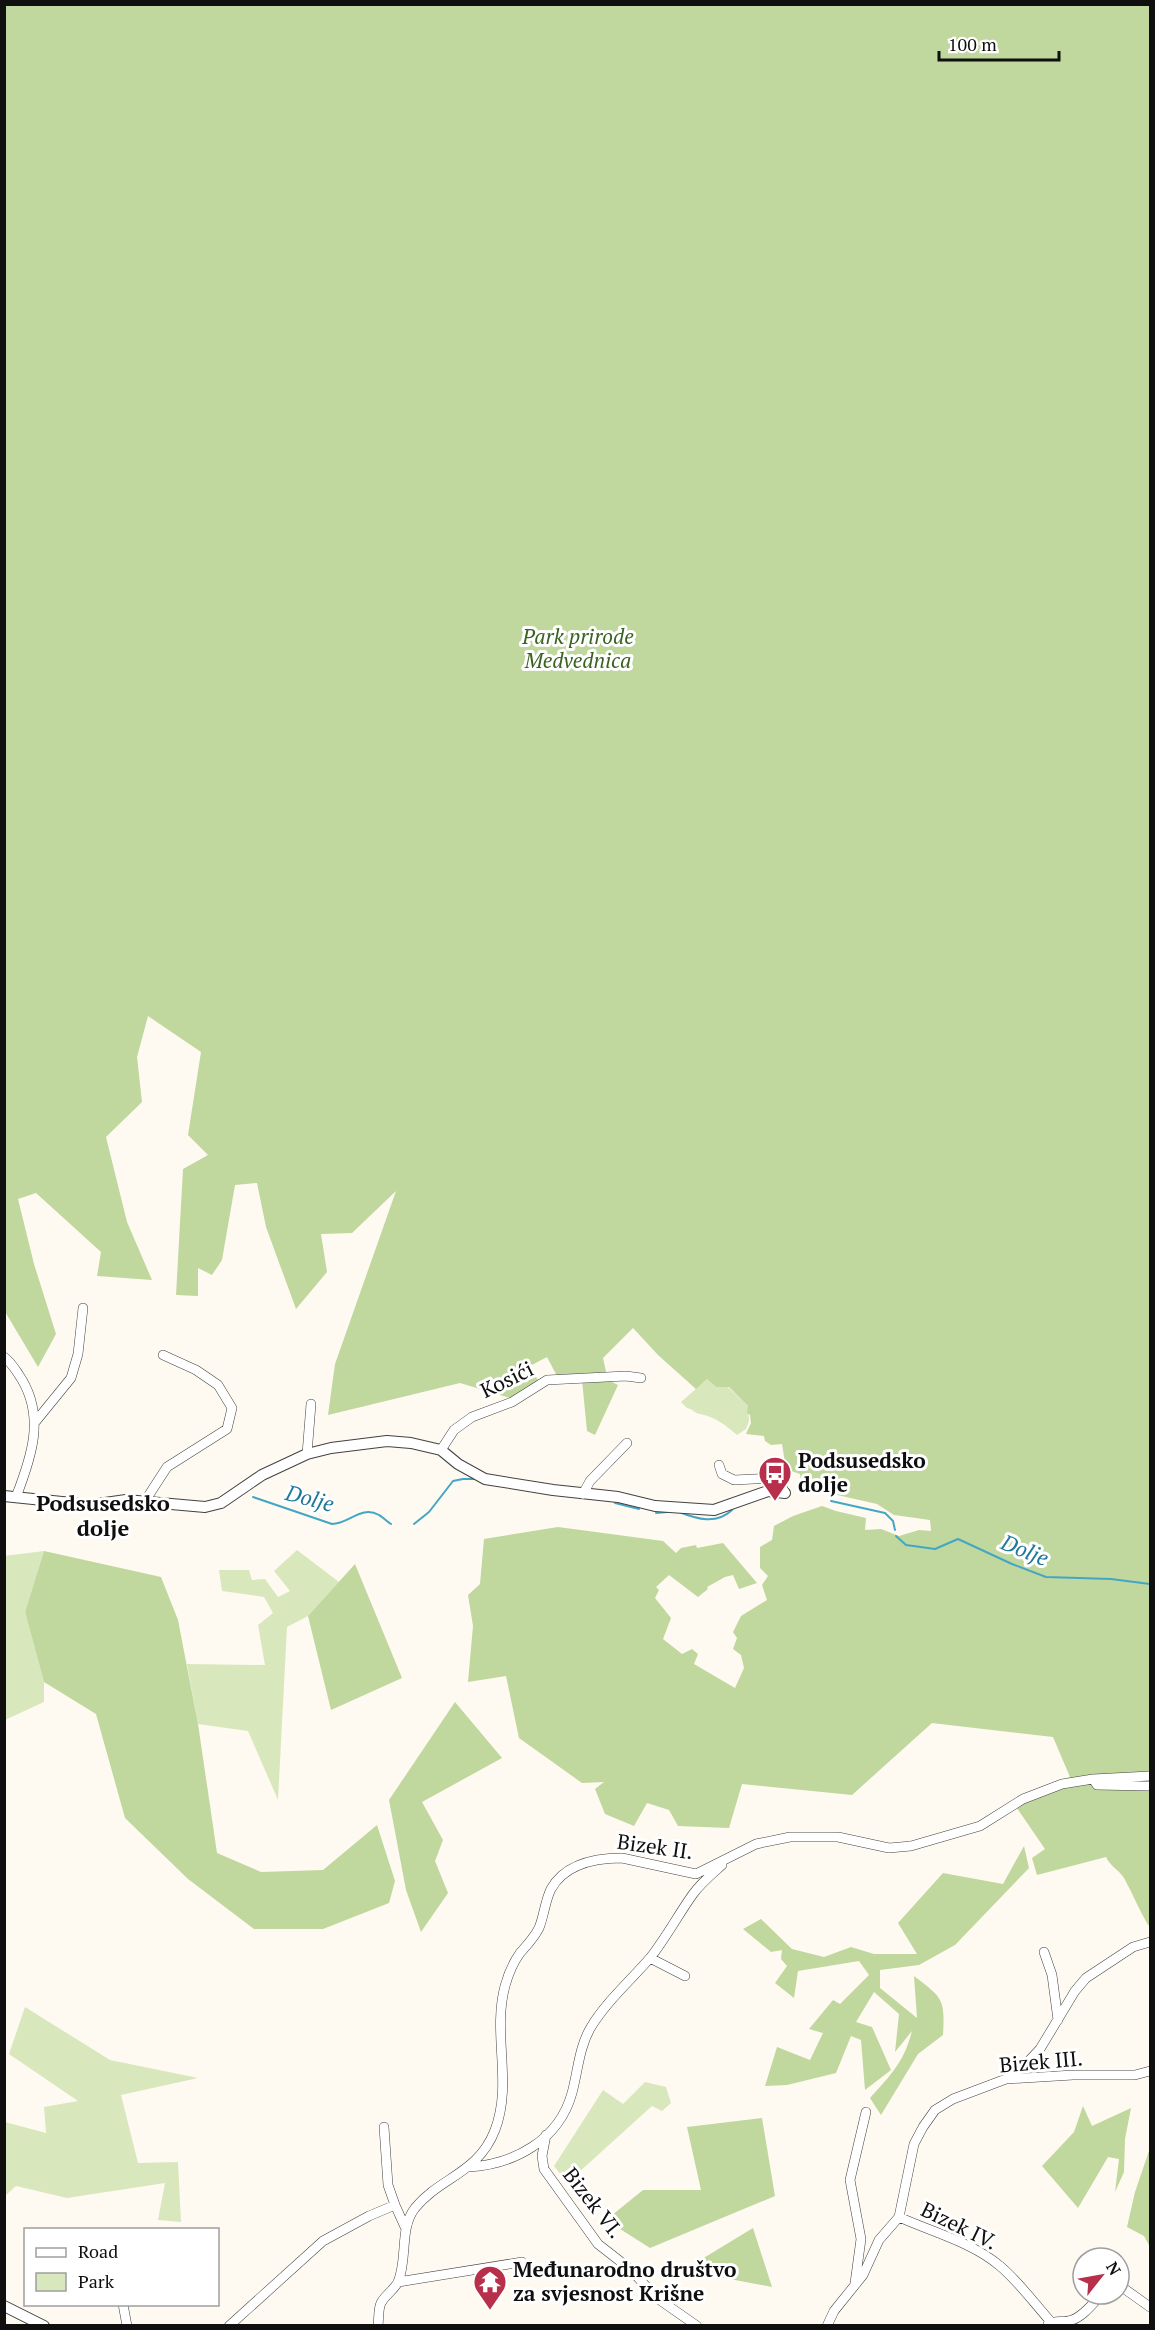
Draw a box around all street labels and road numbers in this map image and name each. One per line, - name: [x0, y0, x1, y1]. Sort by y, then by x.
- street label: Kosići: [475, 1354, 538, 1404]
- street label: Bizek II.: [615, 1827, 695, 1865]
- street label: Bizek III.: [998, 2043, 1084, 2079]
- street label: Bizek VI.: [557, 2161, 630, 2244]
- street label: Bizek IV.: [917, 2195, 1002, 2256]

